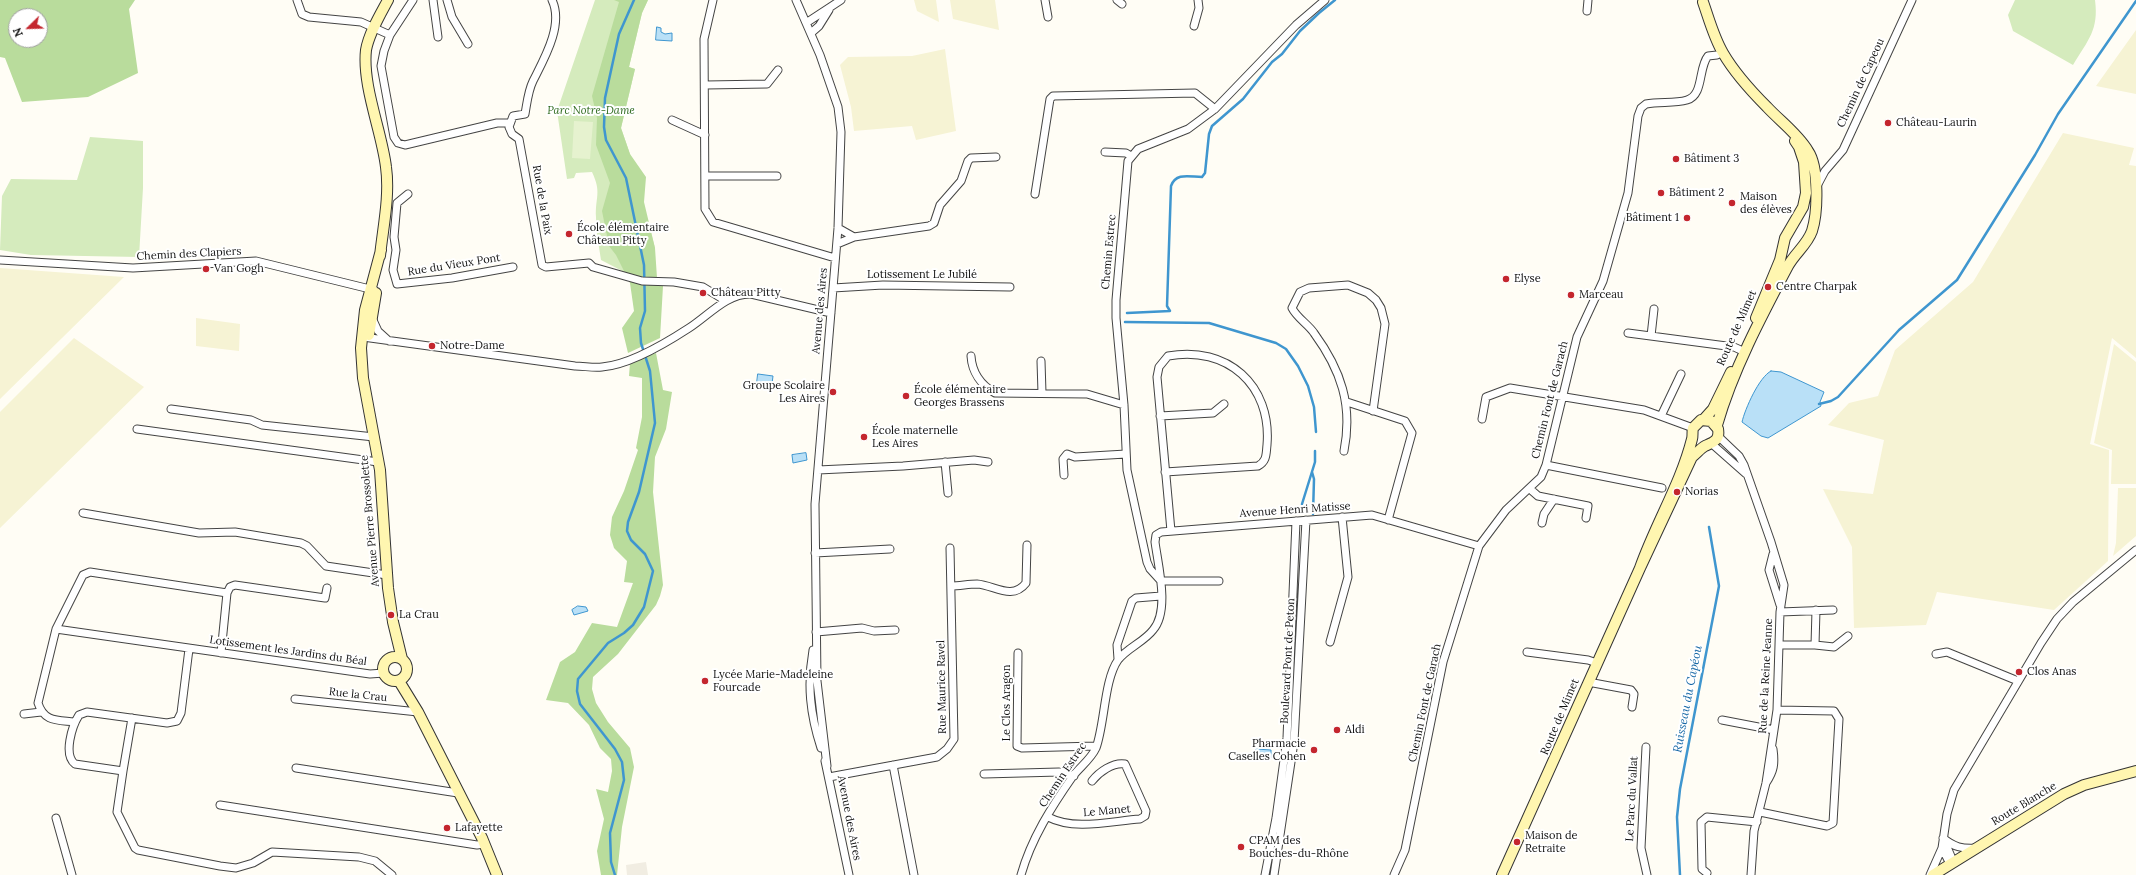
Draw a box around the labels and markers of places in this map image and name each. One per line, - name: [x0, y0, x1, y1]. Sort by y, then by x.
- place label: Château-Laurin: [1896, 116, 1977, 130]
- marker: Château-Laurin: [1883, 118, 1893, 128]
- place label: Bâtiment 3: [1684, 152, 1739, 166]
- marker: Bâtiment 3: [1671, 154, 1681, 164]
- place label: Bâtiment 2: [1669, 186, 1724, 200]
- marker: Bâtiment 2: [1656, 188, 1666, 198]
- place label: Maison des élèves: [1740, 190, 1792, 216]
- marker: Maison des élèves: [1727, 198, 1737, 208]
- place label: Bâtiment 1: [1626, 211, 1679, 225]
- marker: Bâtiment 1: [1682, 213, 1692, 223]
- place label: École élémentaire Château Pitty: [577, 221, 669, 247]
- marker: École élémentaire Château Pitty: [564, 229, 574, 239]
- place label: Van Gogh: [214, 262, 264, 276]
- marker: Van Gogh: [201, 264, 211, 274]
- place label: Elyse: [1514, 272, 1541, 286]
- marker: Elyse: [1501, 274, 1511, 284]
- place label: Centre Charpak: [1776, 280, 1857, 294]
- marker: Centre Charpak: [1763, 282, 1773, 292]
- place label: Château Pitty: [711, 286, 781, 300]
- marker: Château Pitty: [698, 288, 708, 298]
- place label: Marceau: [1579, 288, 1623, 302]
- marker: Marceau: [1566, 290, 1576, 300]
- place label: Notre-Dame: [440, 339, 504, 353]
- marker: Notre-Dame: [427, 341, 437, 351]
- place label: Groupe Scolaire Les Aires: [743, 379, 825, 405]
- place label: École élémentaire Georges Brassens: [914, 383, 1006, 409]
- marker: Groupe Scolaire Les Aires: [828, 387, 838, 397]
- marker: École élémentaire Georges Brassens: [901, 391, 911, 401]
- place label: École maternelle Les Aires: [872, 424, 958, 450]
- marker: École maternelle Les Aires: [859, 432, 869, 442]
- place label: Norias: [1685, 485, 1718, 499]
- marker: Norias: [1672, 487, 1682, 497]
- place label: La Crau: [399, 608, 439, 622]
- marker: La Crau: [386, 610, 396, 620]
- place label: Clos Anas: [2027, 665, 2076, 679]
- marker: Clos Anas: [2014, 667, 2024, 677]
- place label: Lycée Marie-Madeleine Fourcade: [713, 668, 833, 694]
- marker: Lycée Marie-Madeleine Fourcade: [700, 676, 710, 686]
- place label: Aldi: [1345, 723, 1365, 737]
- marker: Aldi: [1332, 725, 1342, 735]
- place label: Pharmacie Caselles Cohen: [1228, 737, 1306, 763]
- marker: Pharmacie Caselles Cohen: [1309, 745, 1319, 755]
- place label: Lafayette: [455, 821, 503, 835]
- marker: Lafayette: [442, 823, 452, 833]
- place label: Maison de Retraite: [1525, 829, 1578, 855]
- place label: CPAM des Bouches-du-Rhône: [1249, 834, 1349, 860]
- marker: Maison de Retraite: [1512, 837, 1522, 847]
- marker: CPAM des Bouches-du-Rhône: [1236, 842, 1246, 852]

